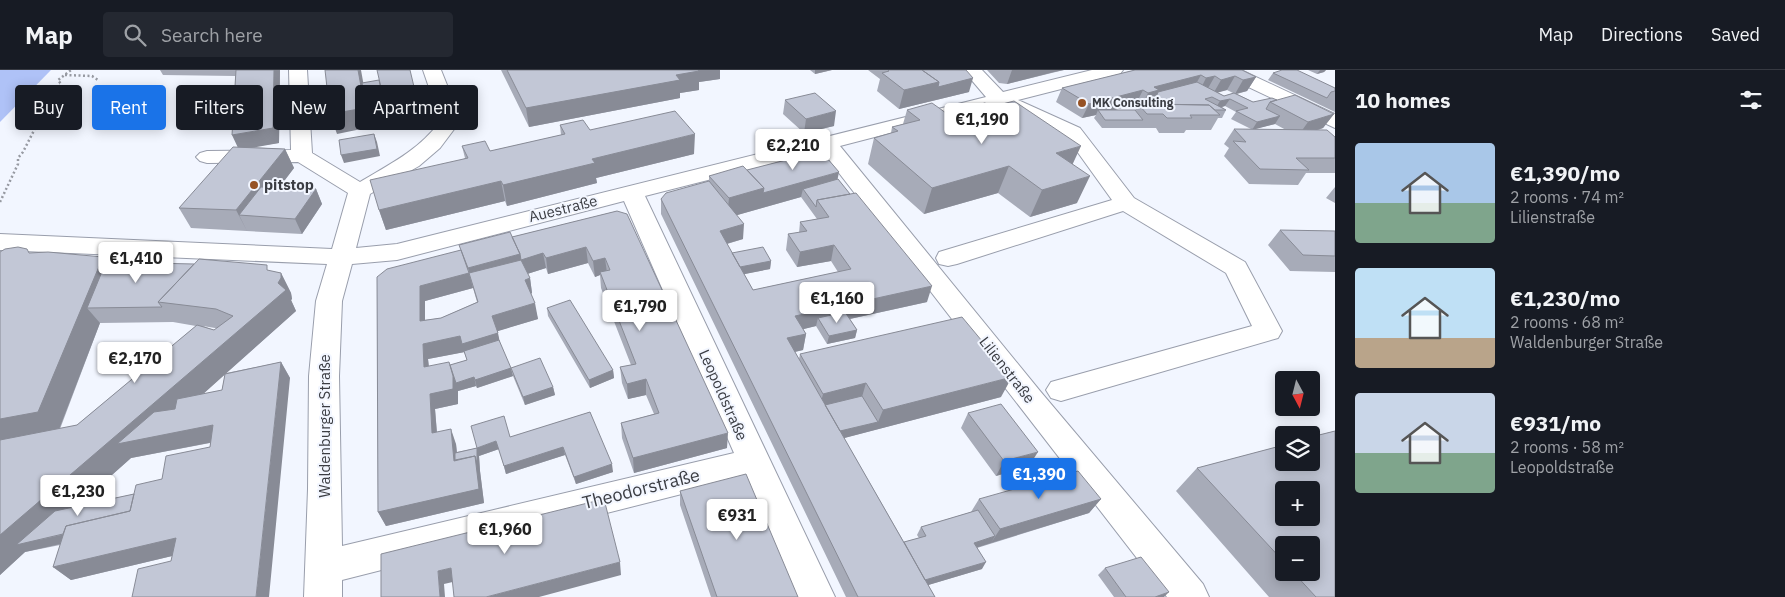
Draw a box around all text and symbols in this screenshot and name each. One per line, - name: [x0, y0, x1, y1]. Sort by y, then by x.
- search box: [103, 12, 453, 57]
- text: Map: [25, 19, 73, 51]
- icon: search: [121, 21, 149, 49]
- text: Search here: [161, 23, 263, 47]
- text: Map: [1538, 23, 1573, 46]
- text: Directions: [1601, 23, 1683, 46]
- text: Saved: [1711, 23, 1760, 46]
- chip: Buy: [15, 85, 82, 130]
- chip: Rent: [92, 85, 166, 130]
- chip: Filters: [176, 85, 263, 130]
- chip: New: [273, 85, 345, 130]
- chip: Apartment: [355, 85, 478, 130]
- text: 10 homes: [1355, 86, 1451, 114]
- icon: filters: [1737, 86, 1765, 114]
- place label: MK Consulting: [1092, 95, 1174, 110]
- marker: MK Consulting: [1076, 97, 1088, 109]
- pin: €1,190: [941, 102, 1023, 145]
- text: €1,190: [955, 109, 1009, 129]
- pin: €2,210: [752, 128, 834, 171]
- text: €2,210: [766, 135, 820, 155]
- text: €1,390/mo: [1510, 159, 1620, 187]
- icon: home: [1395, 163, 1455, 223]
- place label: pitstop: [264, 175, 314, 194]
- marker: pitstop: [248, 179, 260, 191]
- text: 2 rooms · 74 m²: [1510, 187, 1624, 207]
- street label: Auestraße: [527, 191, 599, 226]
- text: Lilienstraße: [1510, 207, 1595, 227]
- pin: €1,410: [95, 242, 177, 284]
- text: €1,410: [109, 248, 163, 268]
- pin: €1,160: [796, 282, 878, 324]
- text: €1,230/mo: [1510, 284, 1620, 312]
- text: €1,160: [810, 288, 864, 308]
- icon: home: [1395, 288, 1455, 348]
- pin: €1,790: [599, 290, 681, 332]
- text: €1,790: [613, 296, 667, 316]
- text: 2 rooms · 68 m²: [1510, 312, 1624, 332]
- street label: Lilienstraße: [975, 332, 1039, 407]
- text: Waldenburger Straße: [1510, 332, 1663, 352]
- pin: €2,170: [94, 342, 176, 384]
- street label: Leopoldstraße: [695, 346, 752, 443]
- text: €2,170: [108, 348, 162, 368]
- street label: Waldenburger Straße: [315, 354, 334, 498]
- north arrow: [1275, 371, 1320, 416]
- map controls: [1275, 371, 1320, 581]
- text: €931/mo: [1510, 409, 1601, 437]
- icon: home: [1395, 413, 1455, 473]
- button: layers: [1275, 426, 1320, 471]
- text: 2 rooms · 58 m²: [1510, 437, 1624, 457]
- text: Leopoldstraße: [1510, 457, 1614, 477]
- pin: €1,390: [998, 458, 1080, 500]
- street label: Theodorstraße: [580, 463, 702, 514]
- text: €1,390: [1012, 464, 1066, 484]
- pin: €1,230: [37, 474, 119, 517]
- text: €1,230: [51, 481, 105, 501]
- button: +: [1275, 481, 1320, 526]
- pin: €931: [707, 498, 767, 541]
- text: €931: [718, 505, 756, 525]
- pin: €1,960: [464, 512, 546, 555]
- text: €1,960: [478, 519, 532, 539]
- button: −: [1275, 536, 1320, 581]

